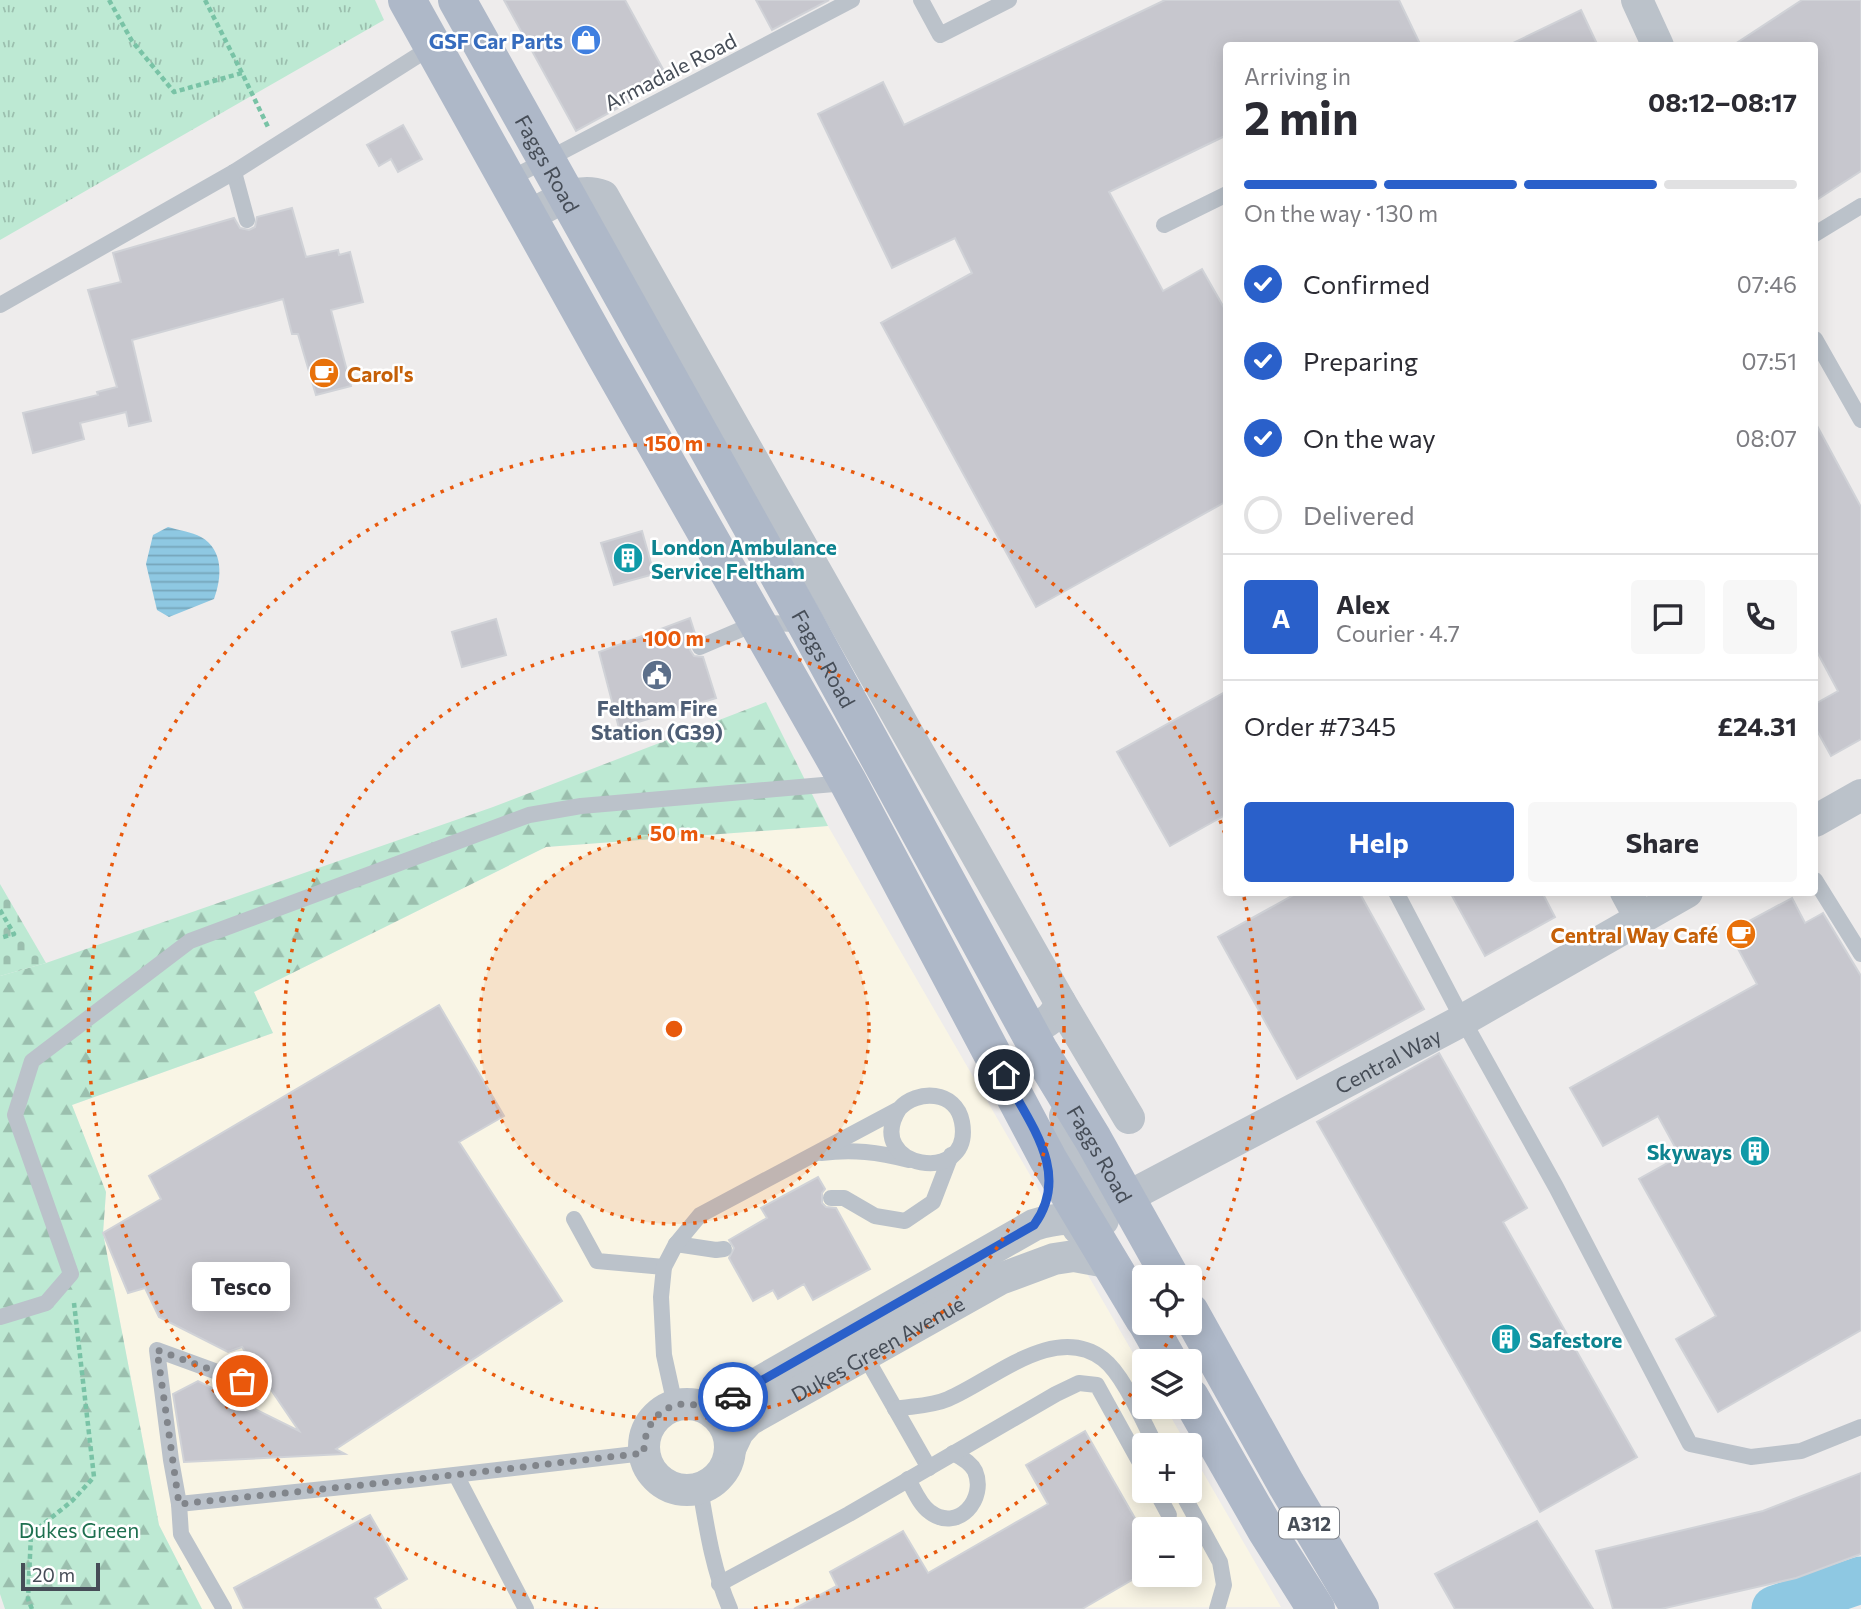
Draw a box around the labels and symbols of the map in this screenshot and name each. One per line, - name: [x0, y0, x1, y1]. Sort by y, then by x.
- shop icon: GSF Car Parts: [569, 23, 603, 57]
- street label: Armadale Road: [600, 27, 740, 115]
- place label: GSF Car Parts: [429, 28, 563, 53]
- street label: Faggs Road: [511, 110, 586, 216]
- cafe icon: Carol's: [307, 356, 341, 390]
- place label: Carol's: [347, 361, 414, 386]
- text: 150 m: [645, 430, 703, 455]
- place label: London Ambulance Service Feltham: [651, 534, 837, 583]
- building icon: London Ambulance Service Feltham: [611, 541, 645, 575]
- street label: Faggs Road: [788, 605, 862, 712]
- text: 100 m: [644, 625, 704, 650]
- public building icon: Feltham Fire Station (G39): [640, 658, 674, 692]
- place label: Feltham Fire Station (G39): [591, 695, 723, 744]
- text: 50 m: [650, 820, 698, 845]
- cafe icon: Central Way Café: [1724, 917, 1758, 951]
- place label: Central Way Café: [1550, 922, 1718, 947]
- centre of rings: [662, 1017, 686, 1041]
- street label: Central Way: [1330, 1021, 1445, 1098]
- pin: [974, 1045, 1034, 1105]
- street label: Faggs Road: [1063, 1100, 1138, 1207]
- building icon: Skyways: [1738, 1134, 1772, 1168]
- place label: Skyways: [1647, 1139, 1732, 1164]
- callout: Tesco: [193, 1262, 291, 1311]
- street label: Dukes Green Avenue: [786, 1290, 968, 1407]
- building icon: Safestore: [1489, 1322, 1523, 1356]
- place label: Safestore: [1529, 1327, 1622, 1352]
- pin: [212, 1351, 272, 1411]
- courier: [698, 1362, 768, 1432]
- road number: A312: [1279, 1508, 1339, 1539]
- park label: Dukes Green: [19, 1517, 139, 1542]
- scale bar: [21, 1560, 100, 1592]

